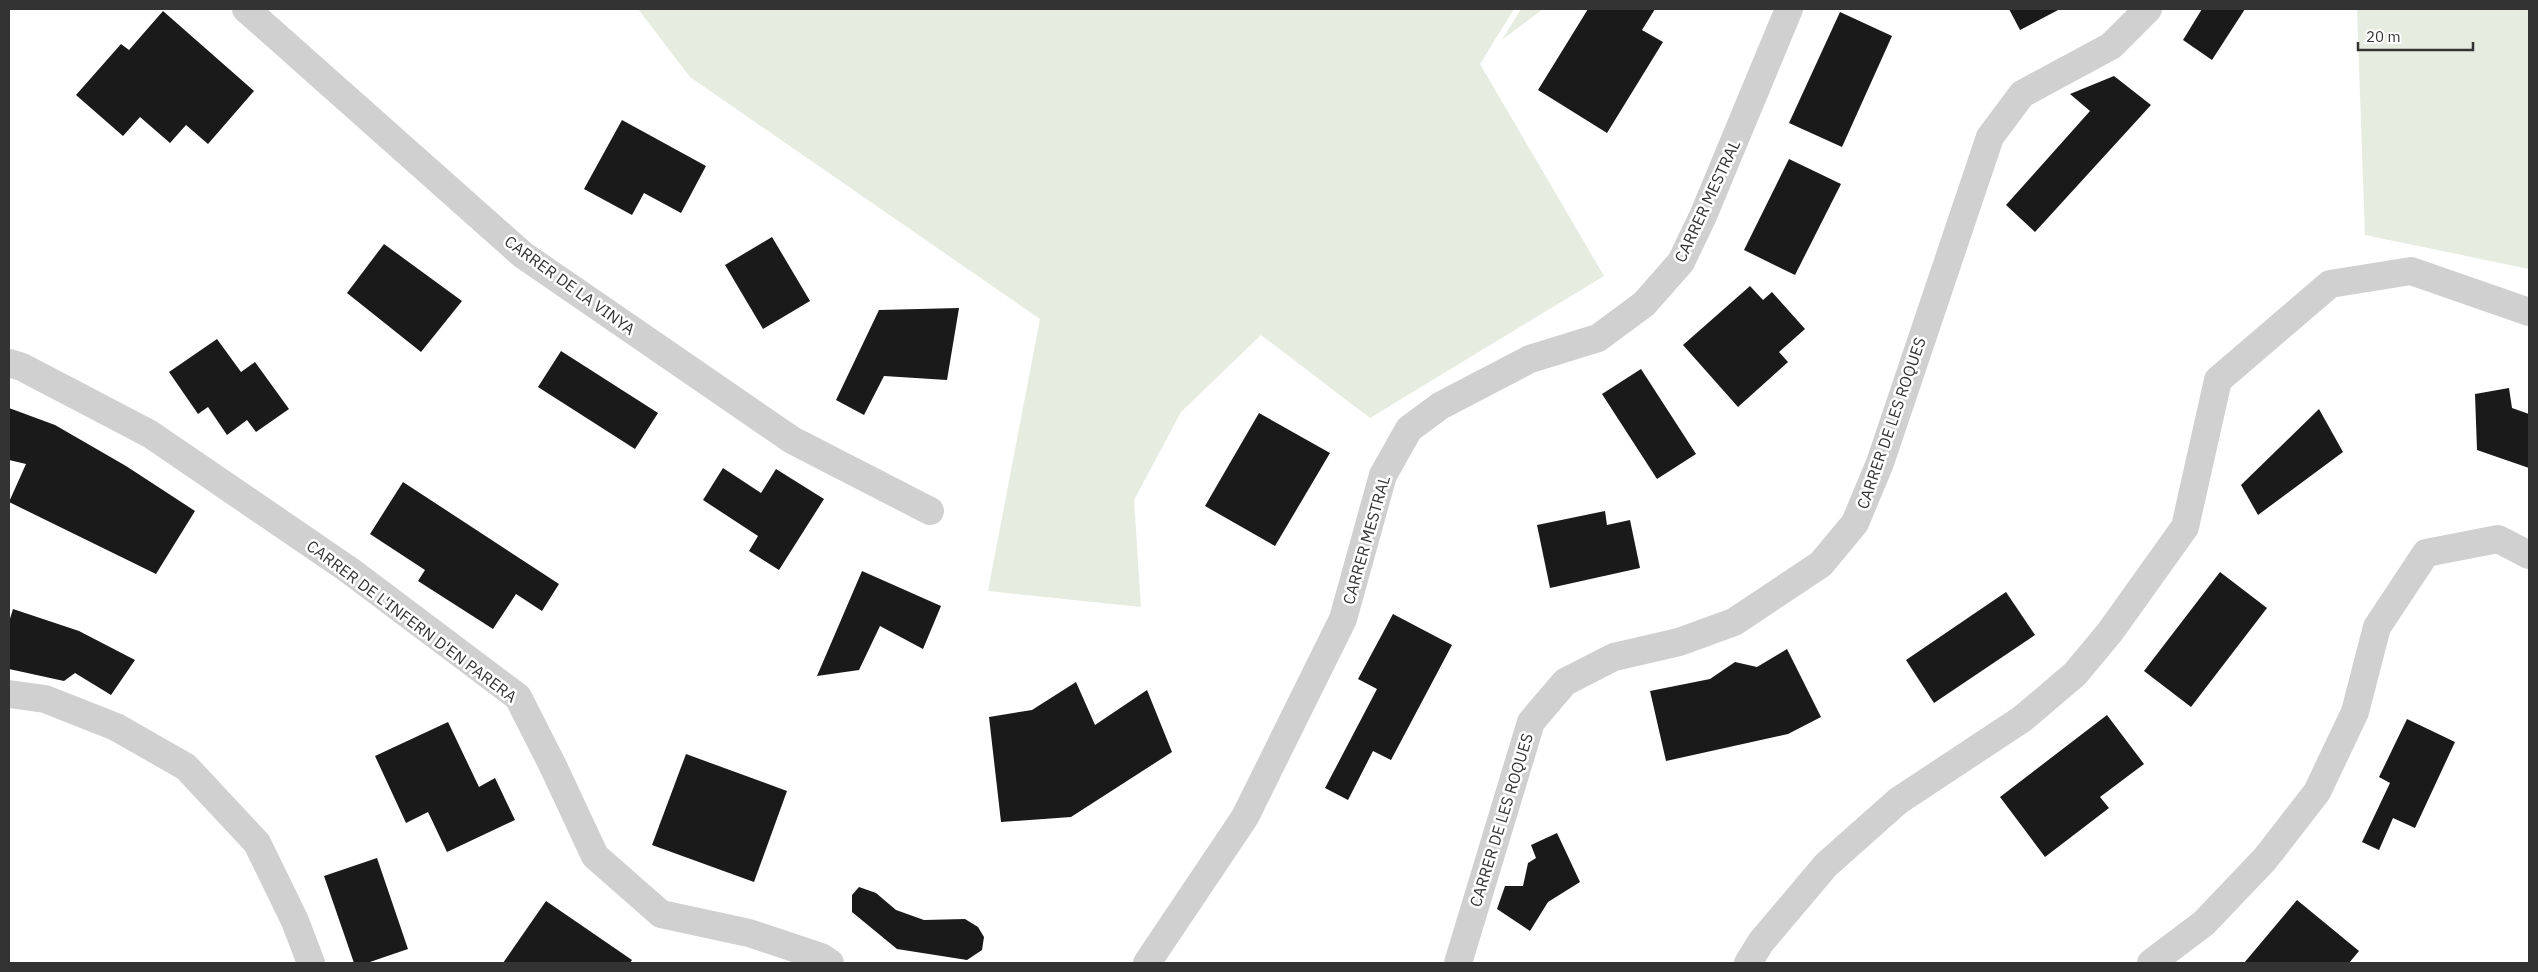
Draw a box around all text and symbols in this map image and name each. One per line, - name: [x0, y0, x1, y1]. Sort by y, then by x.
- scale bar: [2358, 20, 2473, 52]
- text: 20 m: [2366, 27, 2401, 46]
- street label: CARRER MESTRAL: [1670, 136, 1744, 266]
- street label: CARRER DE LA VINYA: [501, 231, 639, 339]
- street label: CARRER DE LES ROQUES: [1852, 334, 1930, 512]
- street label: CARRER MESTRAL: [1338, 473, 1394, 607]
- street label: CARRER DE L'INFERN D'EN PARERA: [303, 535, 521, 707]
- street label: CARRER DE LES ROQUES: [1465, 731, 1537, 909]

